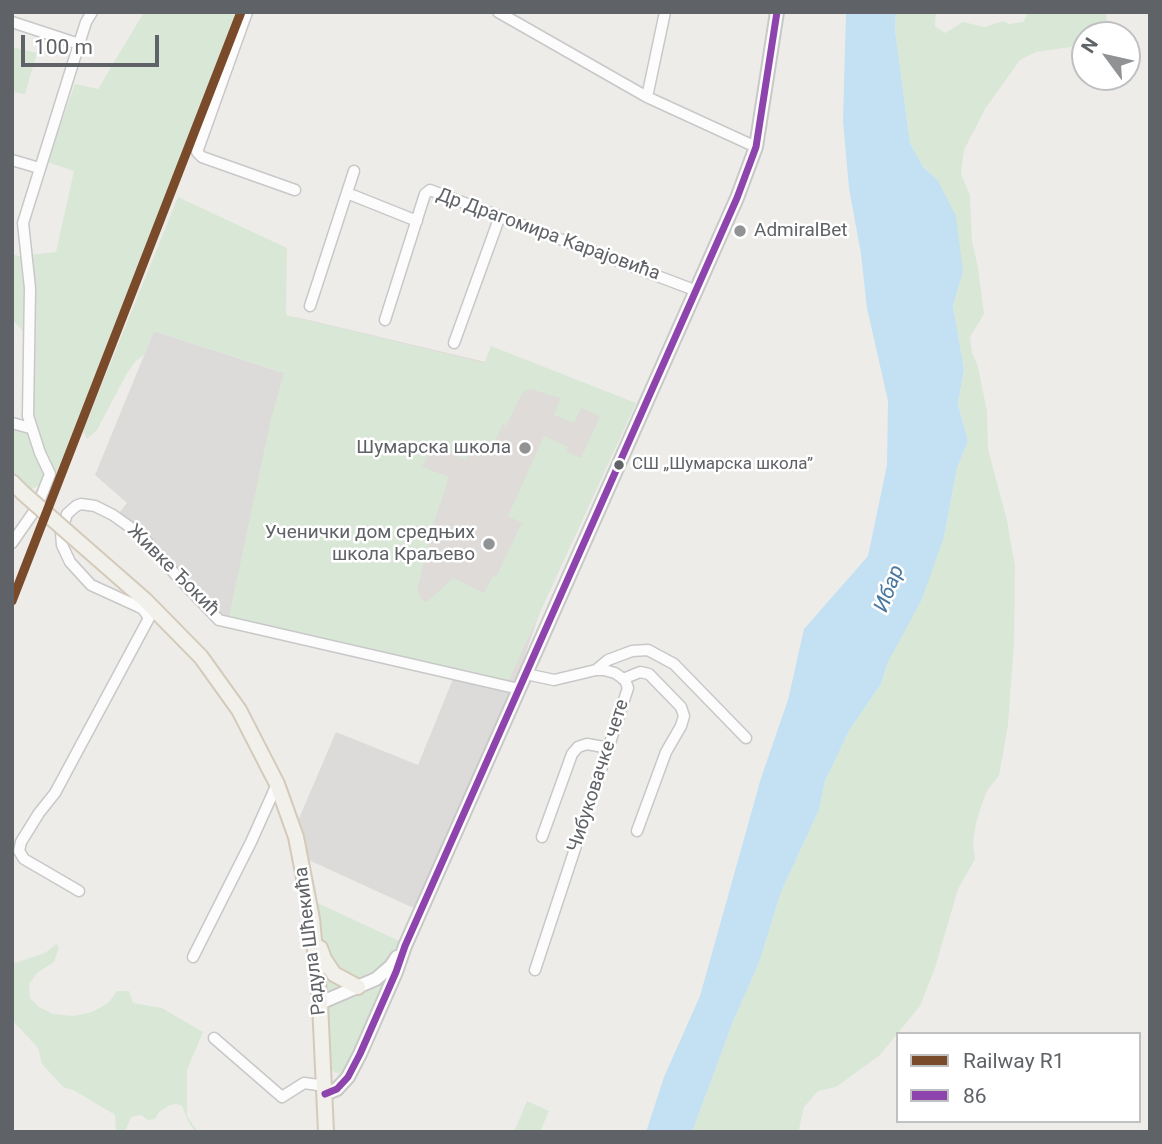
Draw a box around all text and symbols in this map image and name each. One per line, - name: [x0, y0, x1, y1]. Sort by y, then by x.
- scale bar: [24, 21, 163, 65]
- north arrow: [1071, 21, 1141, 91]
- text: N: [1076, 33, 1103, 57]
- text: 100 m: [34, 35, 93, 59]
- street label: Др Драгомира Карајовића: [433, 184, 663, 286]
- place label: AdmiralBet: [754, 220, 848, 242]
- marker: AdmiralBet: [732, 223, 748, 239]
- place label: Шумарска школа: [356, 437, 511, 459]
- marker: Шумарска школа: [517, 440, 533, 456]
- place label: СШ „Шумарска школа”: [632, 455, 813, 475]
- marker: СШ „Шумарска школа”: [612, 458, 626, 472]
- street label: Живке Ђокић: [122, 520, 224, 622]
- place label: Ученички дом средњих школа Краљево: [265, 522, 475, 566]
- marker: Ученички дом средњих школа Краљево: [481, 536, 497, 552]
- water label: Ибар: [870, 562, 910, 616]
- street label: Чибуковачке чете: [563, 697, 635, 855]
- street label: Радула Шћекића: [291, 865, 331, 1017]
- legend: [896, 1032, 1141, 1123]
- text: Railway R1: [963, 1049, 1065, 1073]
- text: 86: [963, 1084, 987, 1108]

